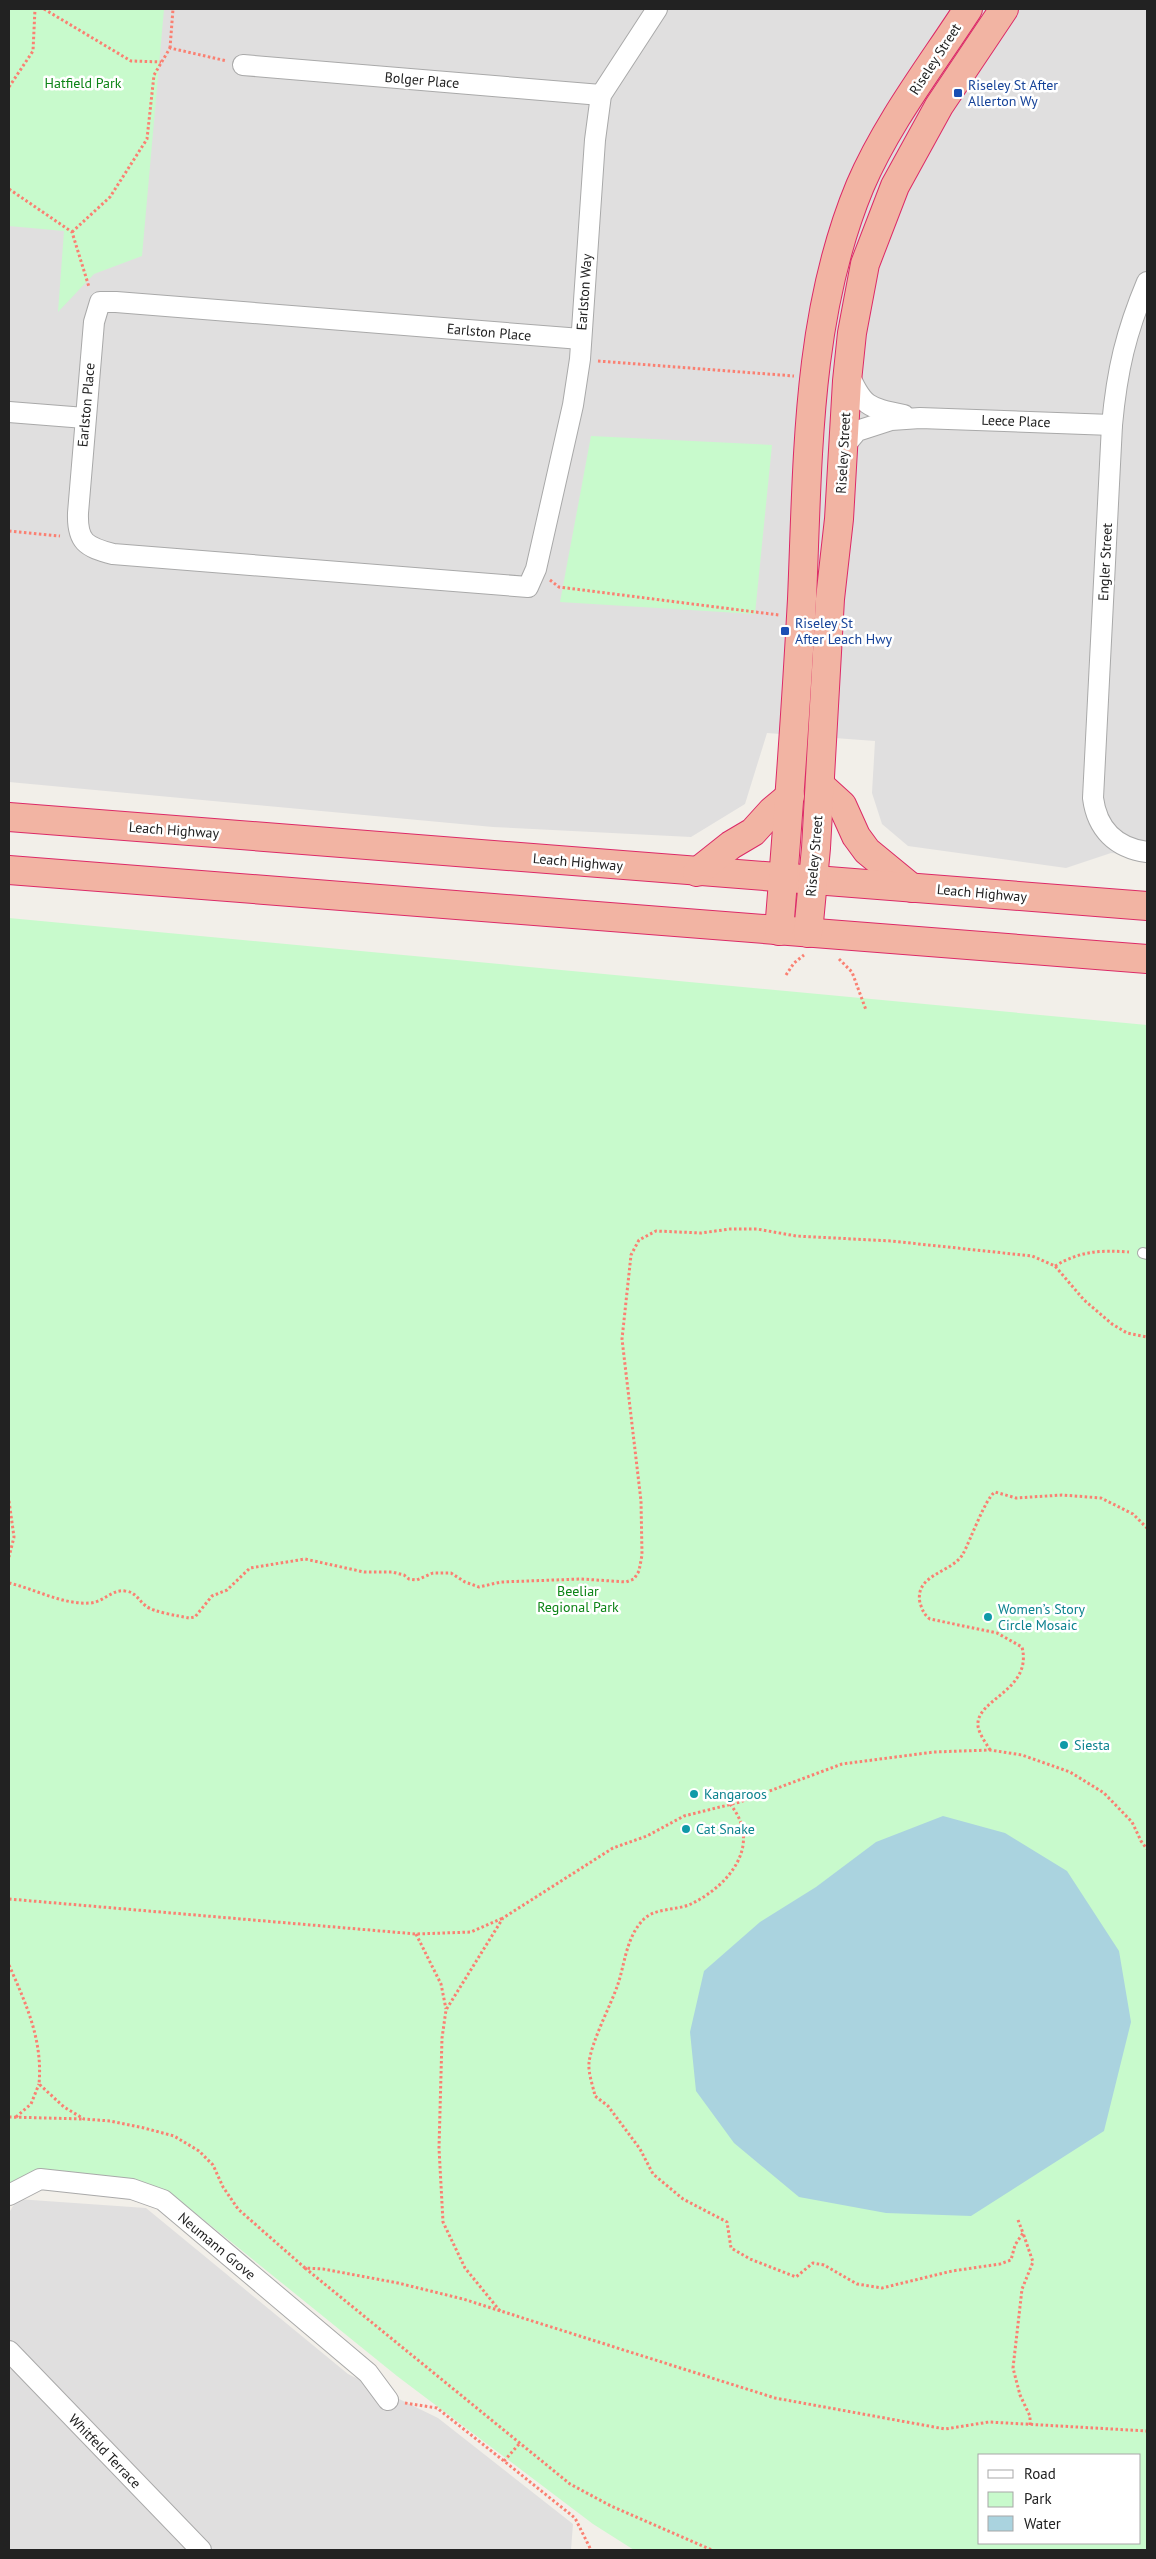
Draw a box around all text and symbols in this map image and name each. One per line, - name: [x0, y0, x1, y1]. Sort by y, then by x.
- street label: Riseley Street: [905, 20, 965, 98]
- street label: Bolger Place: [384, 68, 460, 92]
- park label: Hatfield Park: [45, 74, 122, 92]
- place label: Riseley St After Allerton Wy: [968, 76, 1058, 110]
- marker: Riseley St After Allerton Wy: [952, 87, 964, 99]
- street label: Earlston Way: [572, 253, 596, 331]
- street label: Earlston Place: [446, 319, 532, 345]
- street label: Earlston Place: [73, 362, 99, 448]
- street label: Leece Place: [981, 411, 1051, 431]
- street label: Riseley Street: [832, 412, 854, 494]
- street label: Engler Street: [1094, 522, 1116, 601]
- place label: Riseley St After Leach Hwy: [795, 614, 893, 648]
- marker: Riseley St After Leach Hwy: [779, 625, 791, 637]
- street label: Riseley Street: [801, 814, 827, 897]
- street label: Leach Highway: [128, 818, 220, 842]
- street label: Leach Highway: [532, 849, 624, 875]
- street label: Leach Highway: [936, 880, 1028, 906]
- park label: Beeliar Regional Park: [537, 1582, 619, 1616]
- place label: Women’s Story Circle Mosaic: [998, 1600, 1085, 1634]
- marker: Women’s Story Circle Mosaic: [982, 1611, 994, 1623]
- place label: Siesta: [1074, 1736, 1110, 1754]
- marker: Siesta: [1058, 1739, 1070, 1751]
- place label: Kangaroos: [704, 1785, 767, 1803]
- marker: Kangaroos: [688, 1788, 700, 1800]
- place label: Cat Snake: [696, 1820, 755, 1838]
- marker: Cat Snake: [680, 1823, 692, 1835]
- street label: Neumann Grove: [175, 2208, 259, 2284]
- street label: Whitfeld Terrace: [65, 2410, 145, 2492]
- legend: [978, 2454, 1141, 2544]
- text: Road: [1024, 2464, 1056, 2483]
- text: Park: [1024, 2489, 1052, 2508]
- text: Water: [1024, 2514, 1061, 2533]

